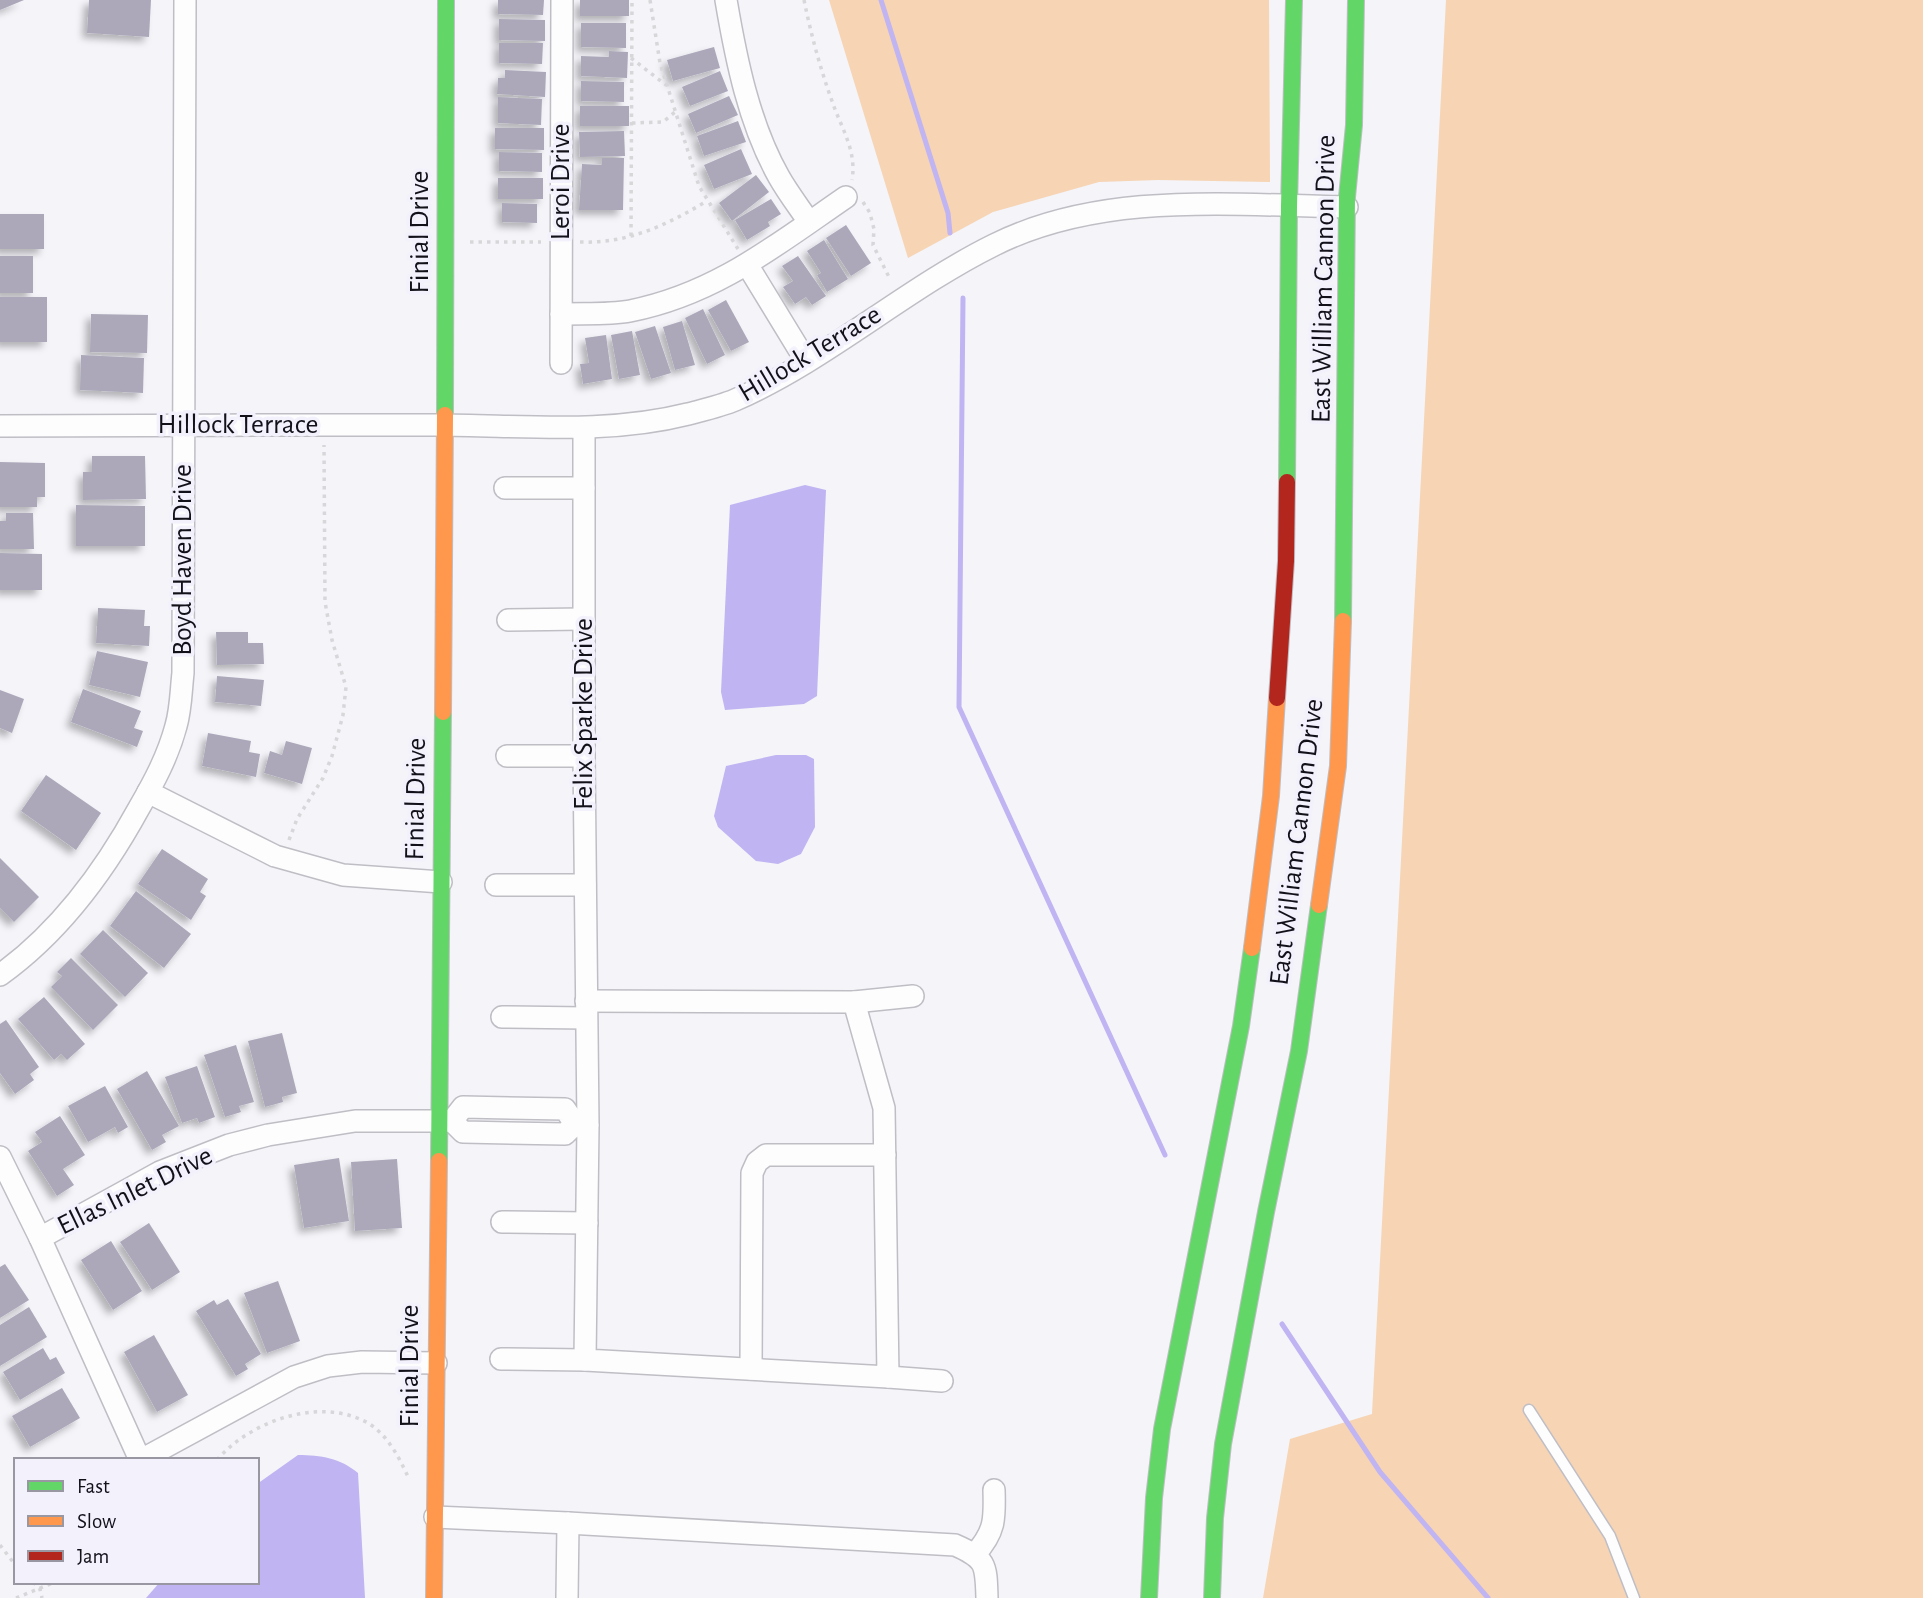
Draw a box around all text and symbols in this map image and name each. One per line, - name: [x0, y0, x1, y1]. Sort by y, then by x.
- street label: Leroi Drive: [547, 124, 575, 240]
- street label: East William Cannon Drive: [1307, 135, 1341, 423]
- street label: Finial Drive: [406, 171, 434, 293]
- street label: Hillock Terrace: [734, 301, 886, 407]
- street label: Hillock Terrace: [158, 411, 318, 439]
- street label: Boyd Haven Drive: [169, 464, 197, 656]
- street label: Felix Sparke Drive: [570, 618, 598, 810]
- street label: East William Cannon Drive: [1266, 697, 1328, 987]
- street label: Finial Drive: [401, 737, 431, 861]
- street label: Ellas Inlet Drive: [53, 1141, 217, 1241]
- street label: Finial Drive: [396, 1305, 424, 1427]
- legend: [14, 1458, 259, 1584]
- text: Fast: [77, 1476, 110, 1497]
- text: Slow: [77, 1511, 116, 1532]
- text: Jam: [77, 1546, 109, 1567]

